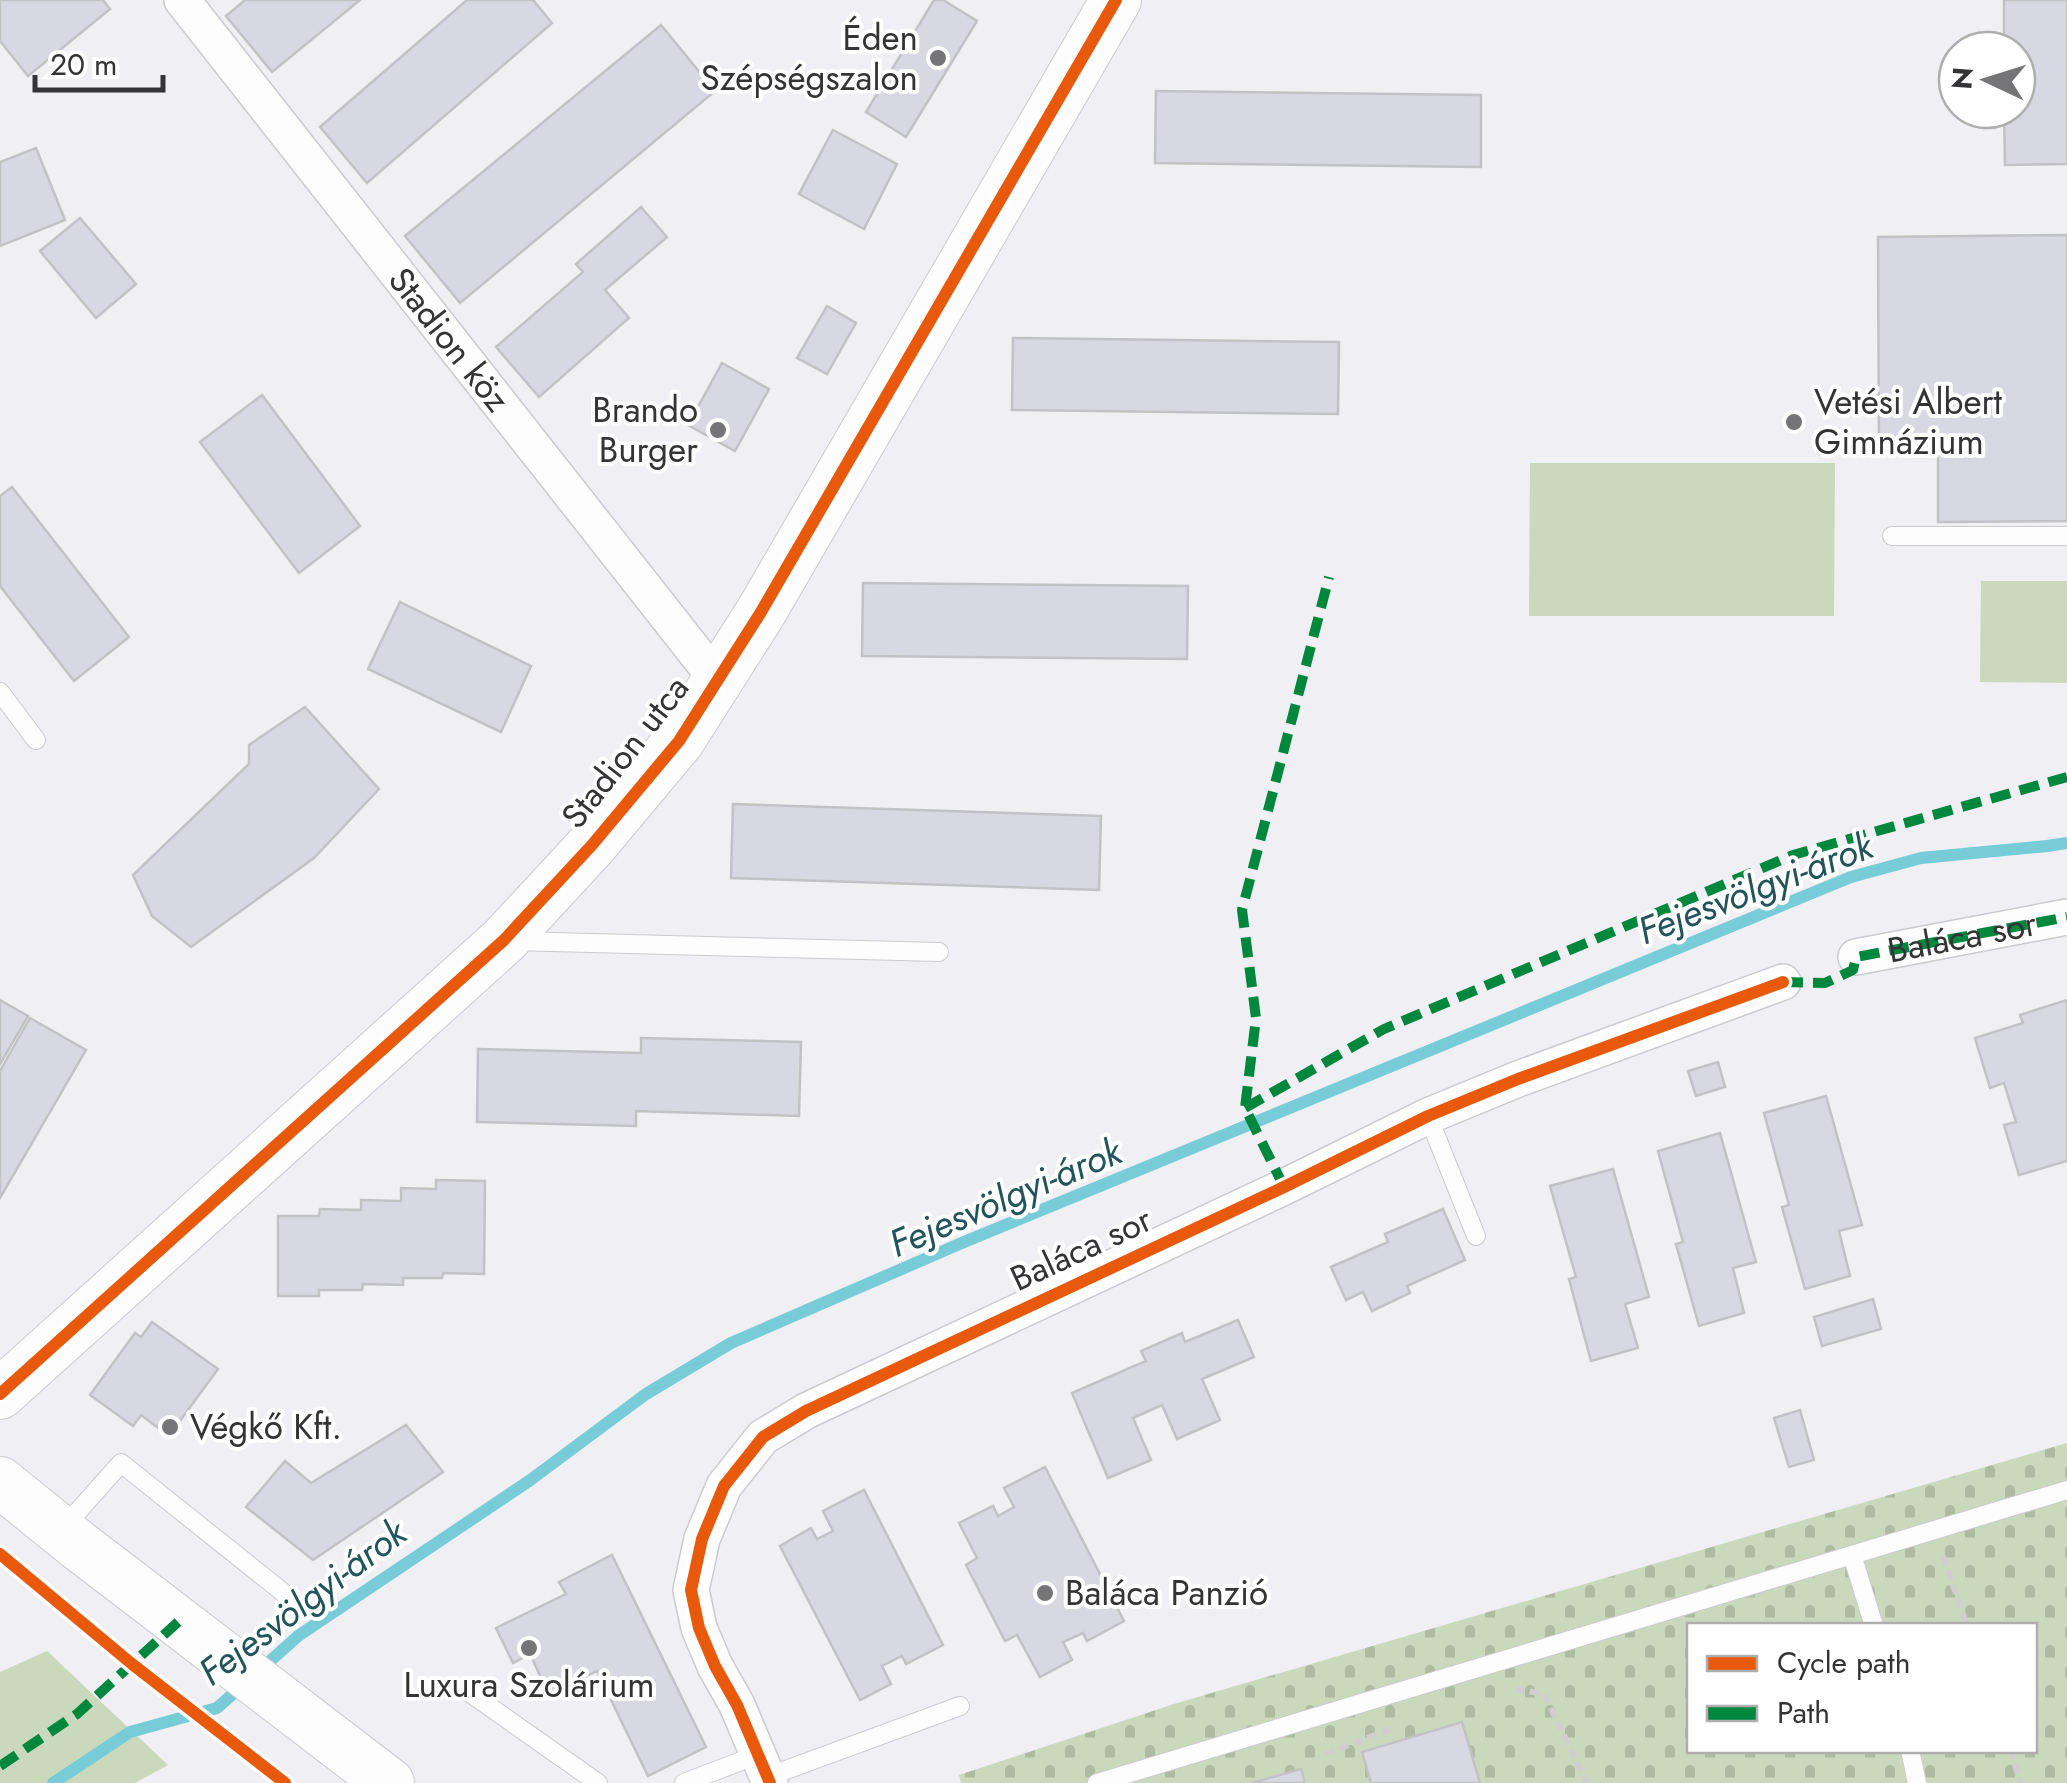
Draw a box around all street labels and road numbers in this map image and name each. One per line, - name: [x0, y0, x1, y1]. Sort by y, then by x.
- street label: Stadion köz: [377, 257, 522, 422]
- street label: Stadion utca: [549, 665, 701, 839]
- street label: Baláca sor: [1883, 898, 2041, 975]
- street label: Baláca sor: [1002, 1195, 1160, 1303]

